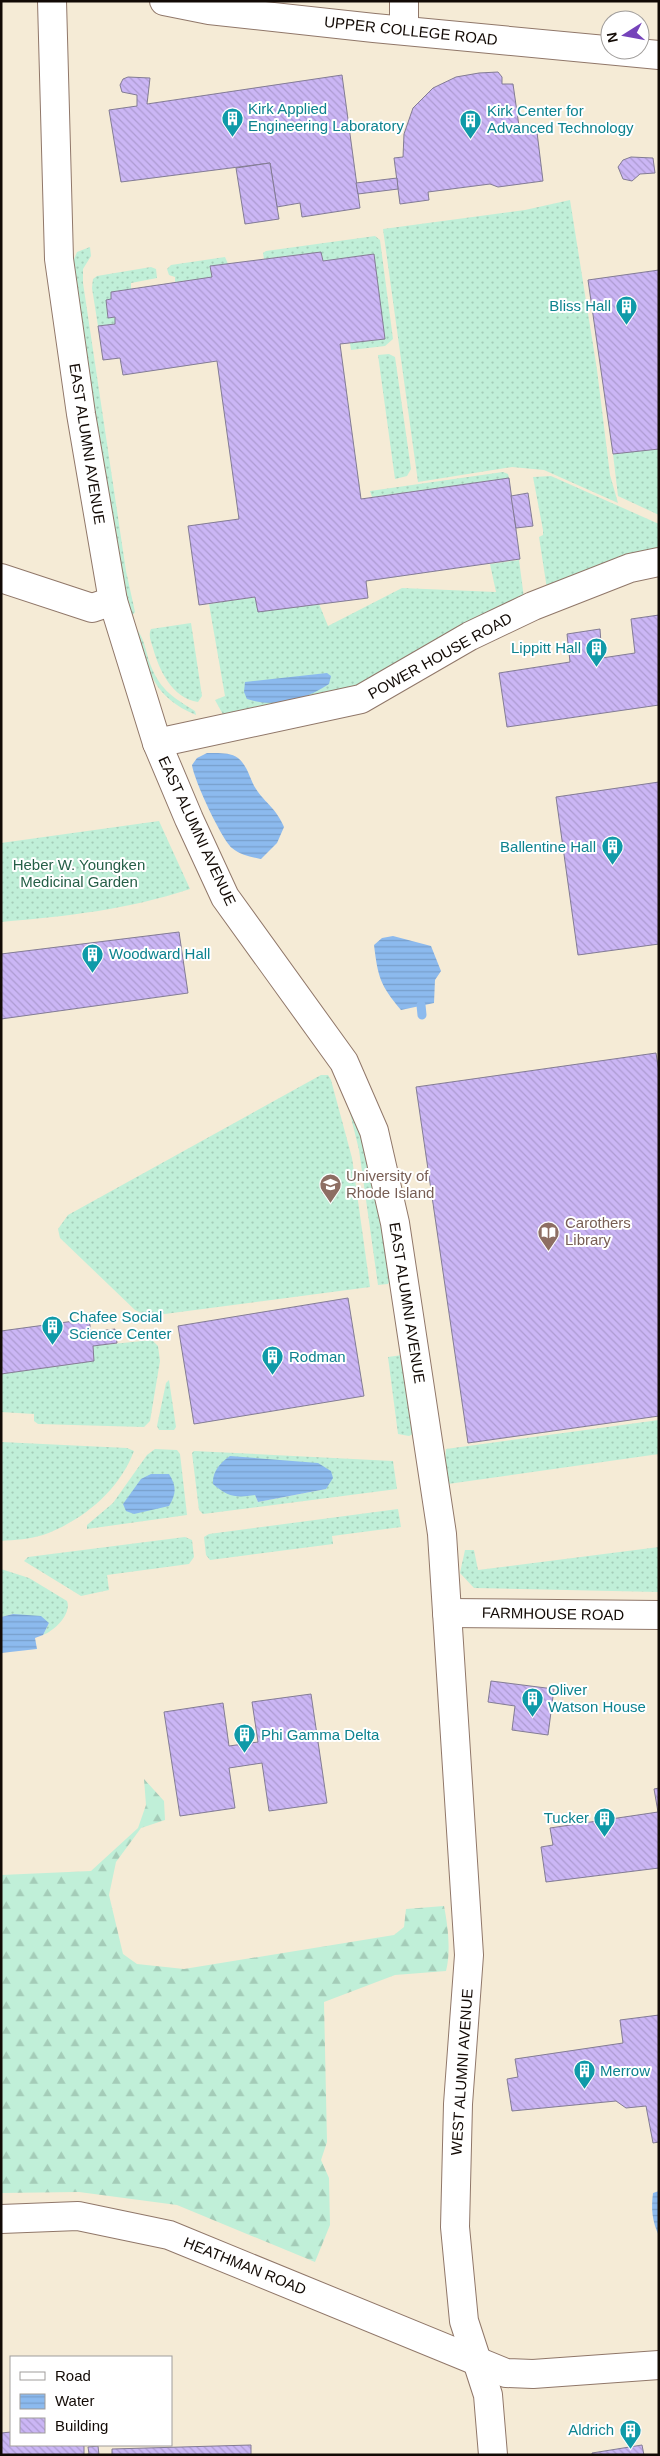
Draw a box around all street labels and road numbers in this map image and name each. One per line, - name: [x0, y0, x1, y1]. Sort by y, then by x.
- street label: UPPER COLLEGE ROAD: [324, 13, 499, 48]
- street label: EAST ALUMNI AVENUE: [66, 362, 109, 526]
- street label: POWER HOUSE ROAD: [365, 609, 515, 702]
- street label: EAST ALUMNI AVENUE: [155, 753, 240, 908]
- street label: EAST ALUMNI AVENUE: [386, 1221, 429, 1385]
- street label: FARMHOUSE ROAD: [482, 1604, 625, 1623]
- street label: WEST ALUMNI AVENUE: [447, 1988, 476, 2156]
- street label: HEATHMAN ROAD: [181, 2233, 309, 2298]

